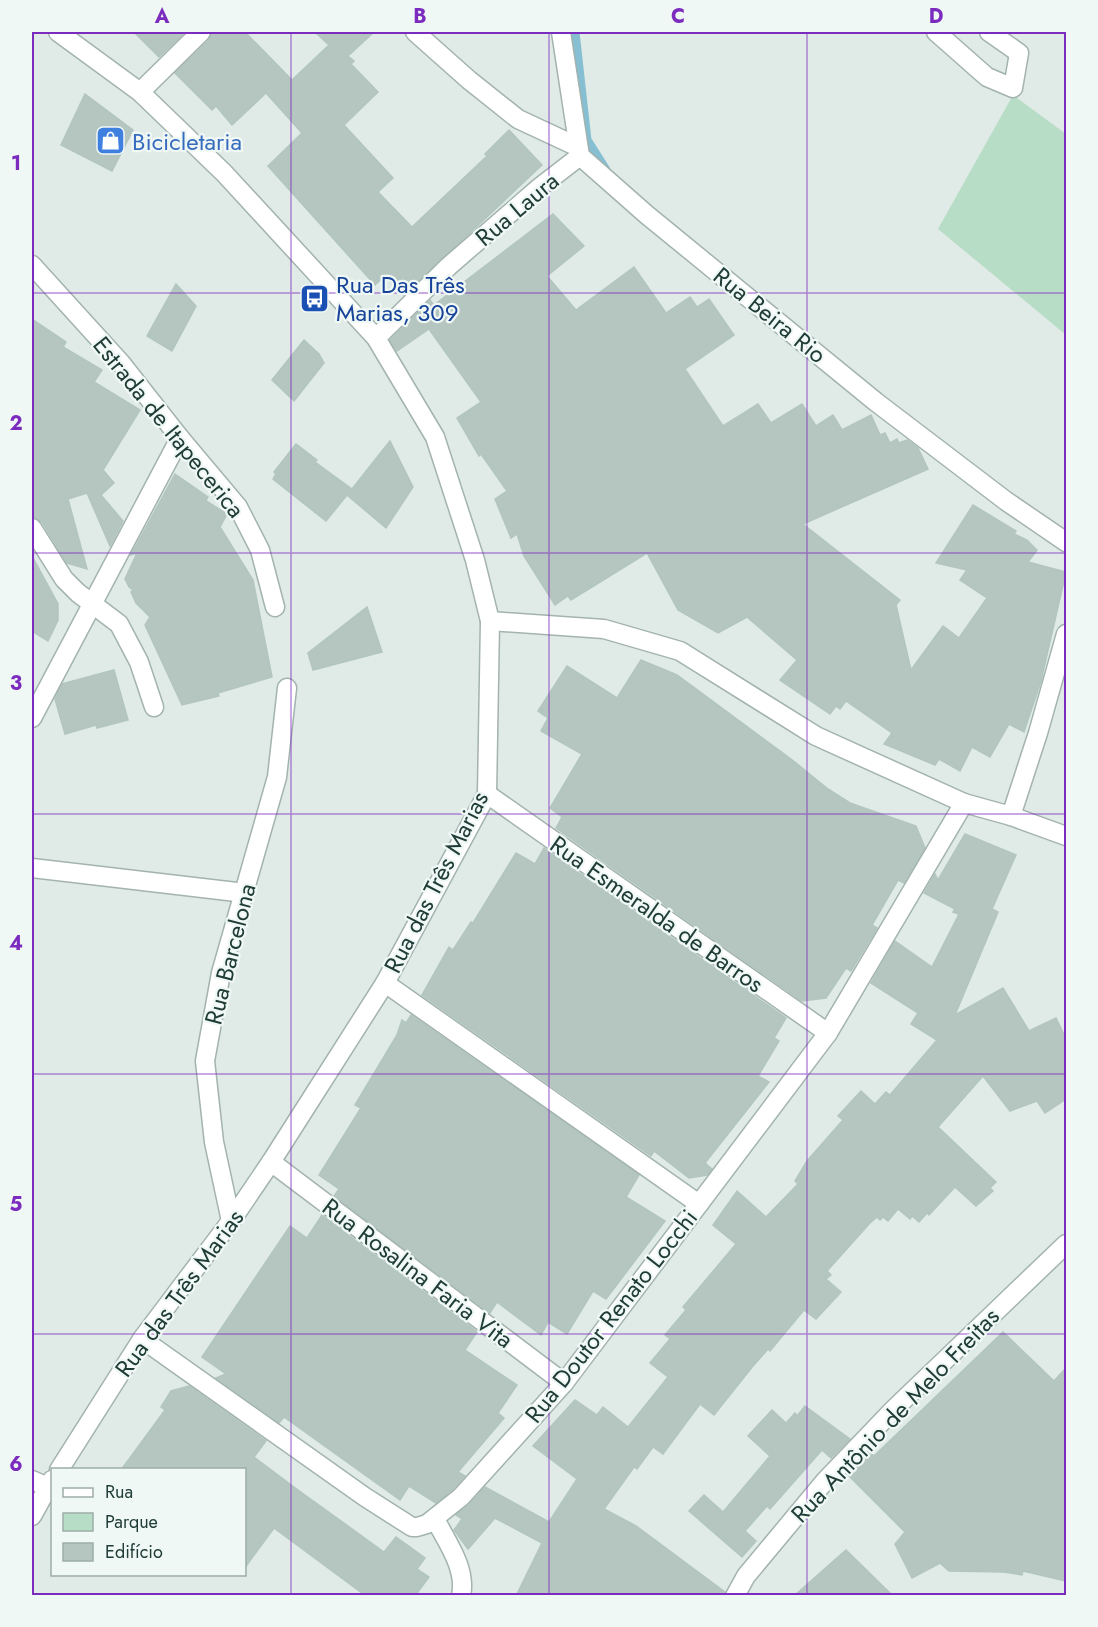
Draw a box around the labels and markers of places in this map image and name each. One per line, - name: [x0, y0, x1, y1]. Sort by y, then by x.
- place label: Bicicletaria: [132, 124, 242, 159]
- shop icon: Bicicletaria: [95, 125, 127, 157]
- place label: Rua Das Três Marias, 309: [336, 267, 465, 330]
- bus stop icon: Rua Das Três Marias, 309: [299, 282, 331, 314]

